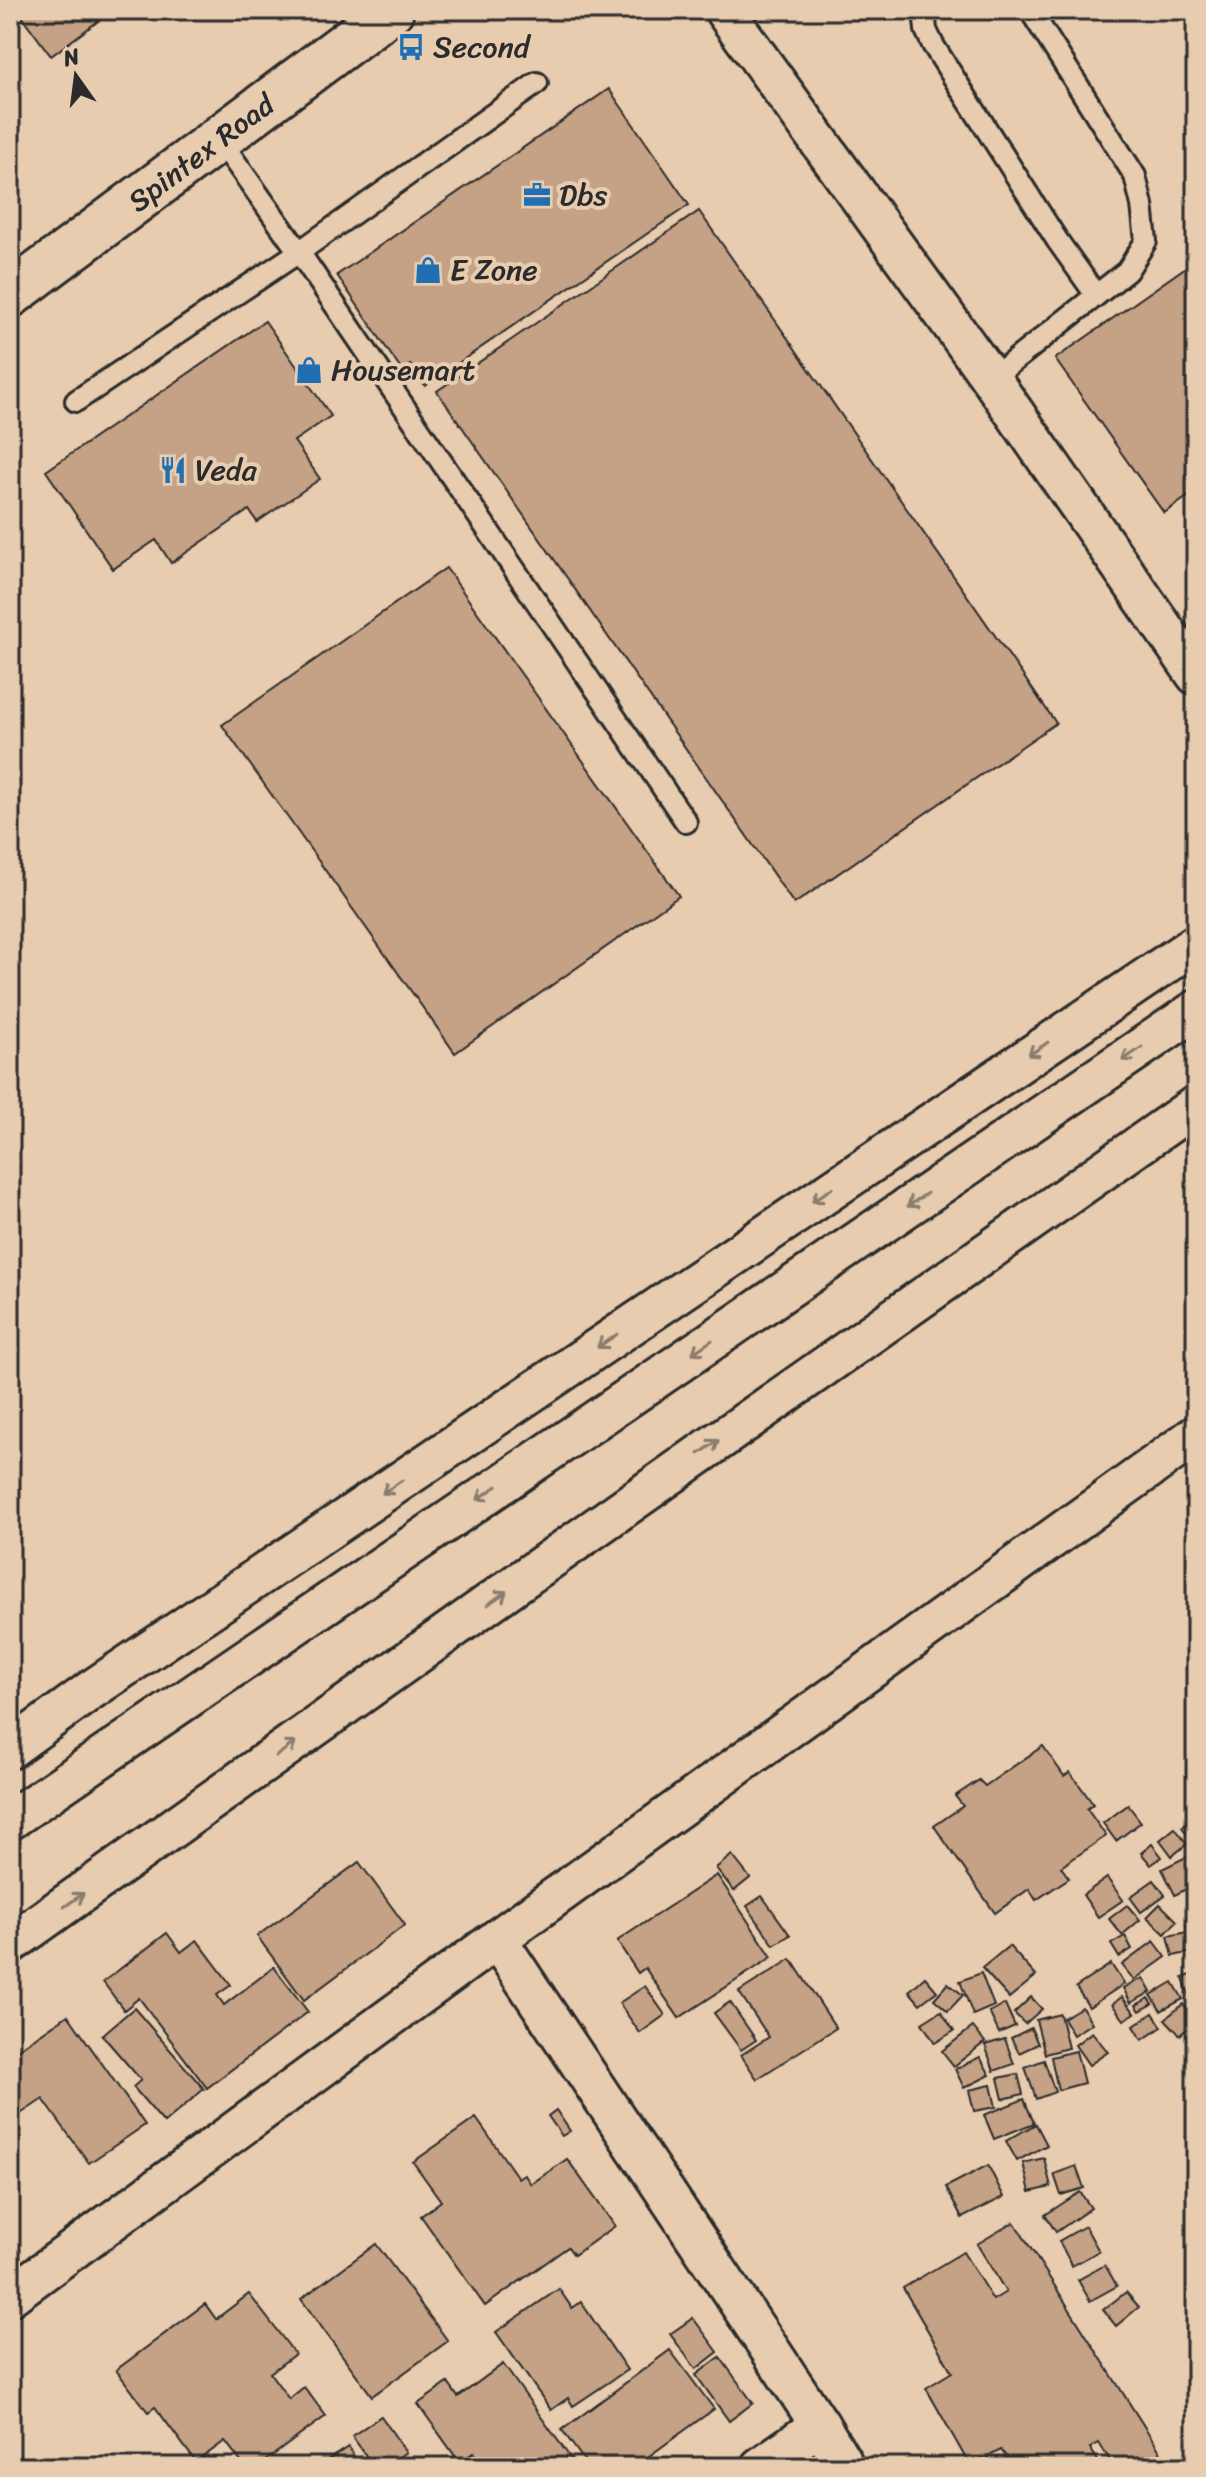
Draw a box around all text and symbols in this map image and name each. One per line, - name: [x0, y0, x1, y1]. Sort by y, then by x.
- place label: Second: [433, 20, 532, 74]
- bus stop icon: Second: [396, 32, 426, 62]
- north arrow: [36, 36, 116, 116]
- text: N: [58, 36, 84, 78]
- street label: Spintex Road: [115, 78, 288, 227]
- place label: Dbs: [559, 168, 607, 222]
- office icon: Dbs: [522, 180, 552, 210]
- place label: E Zone: [450, 243, 538, 297]
- shop icon: E Zone: [413, 255, 443, 285]
- place label: Housemart: [331, 343, 475, 397]
- shop icon: Housemart: [294, 355, 324, 385]
- place label: Veda: [195, 443, 258, 497]
- restaurant icon: Veda: [158, 455, 188, 485]
- one-way arrow: [1027, 1041, 1049, 1058]
- one-way arrow: [1121, 1045, 1143, 1062]
- one-way arrow: [812, 1187, 834, 1203]
- one-way arrow: [906, 1192, 928, 1208]
- one-way arrow: [597, 1333, 619, 1349]
- one-way arrow: [692, 1339, 714, 1355]
- one-way arrow: [698, 1439, 720, 1455]
- one-way arrow: [381, 1479, 403, 1495]
- one-way arrow: [477, 1485, 499, 1501]
- one-way arrow: [486, 1589, 507, 1606]
- one-way arrow: [275, 1741, 296, 1758]
- one-way arrow: [62, 1892, 84, 1908]

